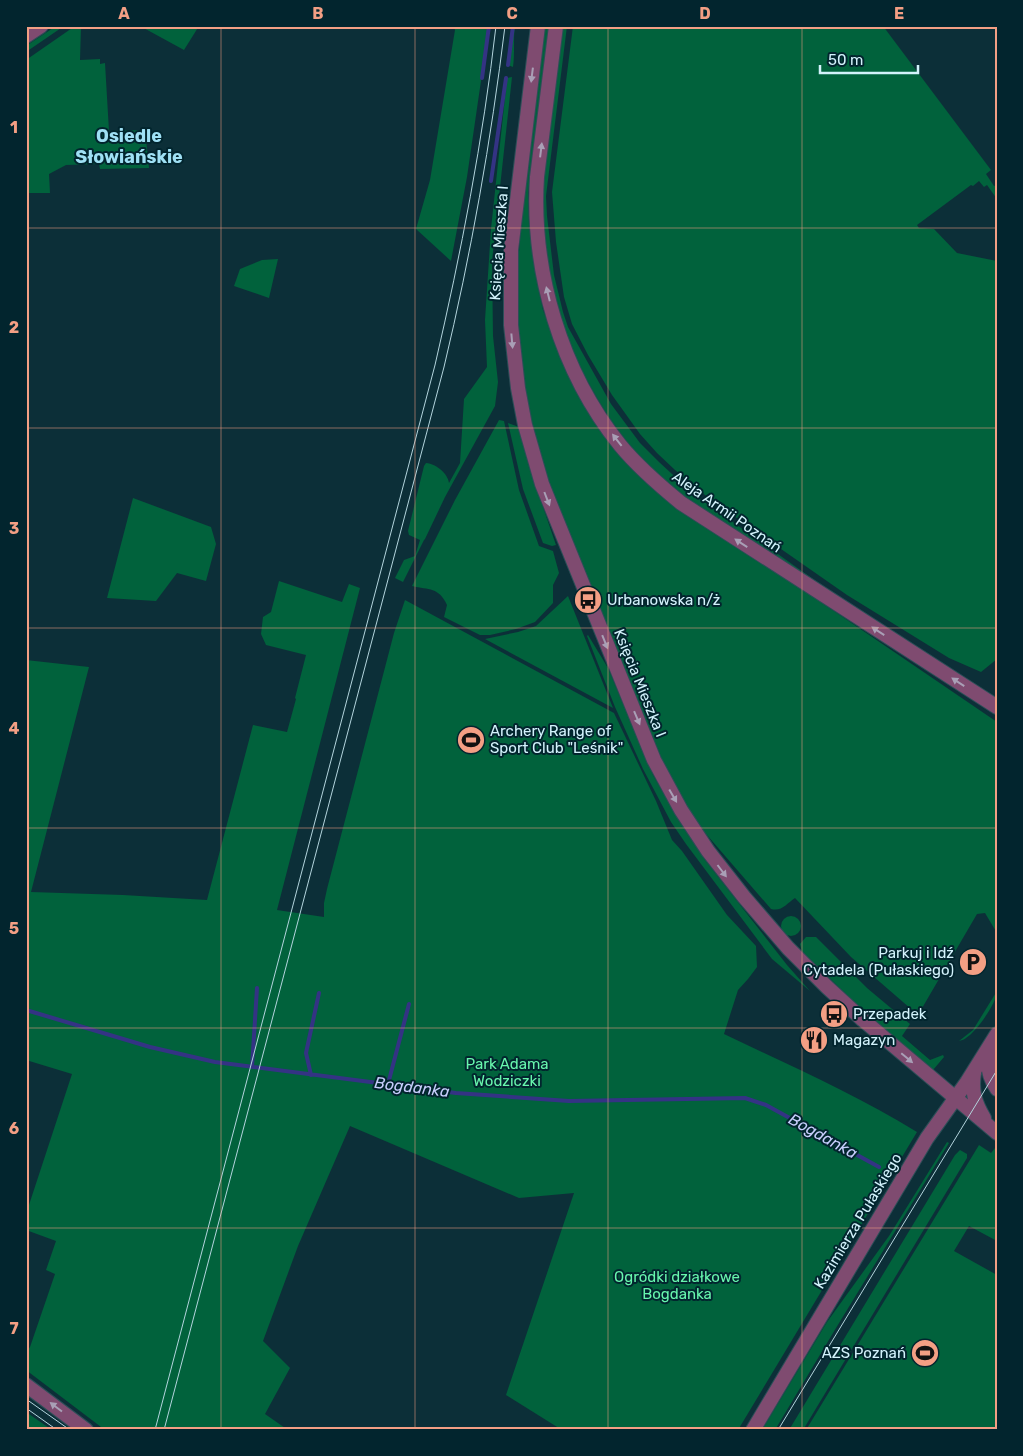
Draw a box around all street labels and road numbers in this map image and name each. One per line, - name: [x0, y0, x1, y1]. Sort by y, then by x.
- street label: Księcia Mieszka I: [486, 185, 512, 301]
- street label: Aleja Armii Poznań: [669, 467, 785, 557]
- street label: Księcia Mieszka I: [610, 626, 670, 740]
- street label: Kazimierza Pułaskiego: [810, 1150, 906, 1292]

